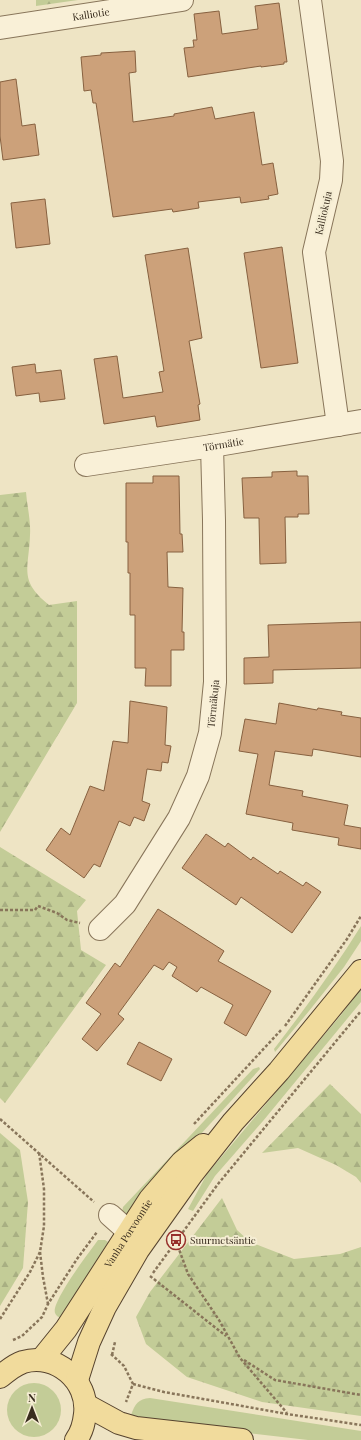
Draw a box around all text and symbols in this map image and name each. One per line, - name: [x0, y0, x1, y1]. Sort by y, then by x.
- street label: Kalliotie: [71, 4, 110, 24]
- street label: Kalliokuja: [311, 190, 335, 236]
- street label: Törmätie: [202, 434, 245, 454]
- street label: Törmäkuja: [204, 679, 222, 729]
- street label: Vanha Porvoontie: [100, 1196, 155, 1271]
- bus stop icon: Suurmetsäntie: [165, 1229, 187, 1251]
- place label: Suurmetsäntie: [190, 1233, 256, 1247]
- north arrow: [12, 1388, 52, 1428]
- text: N: [28, 1390, 36, 1405]

